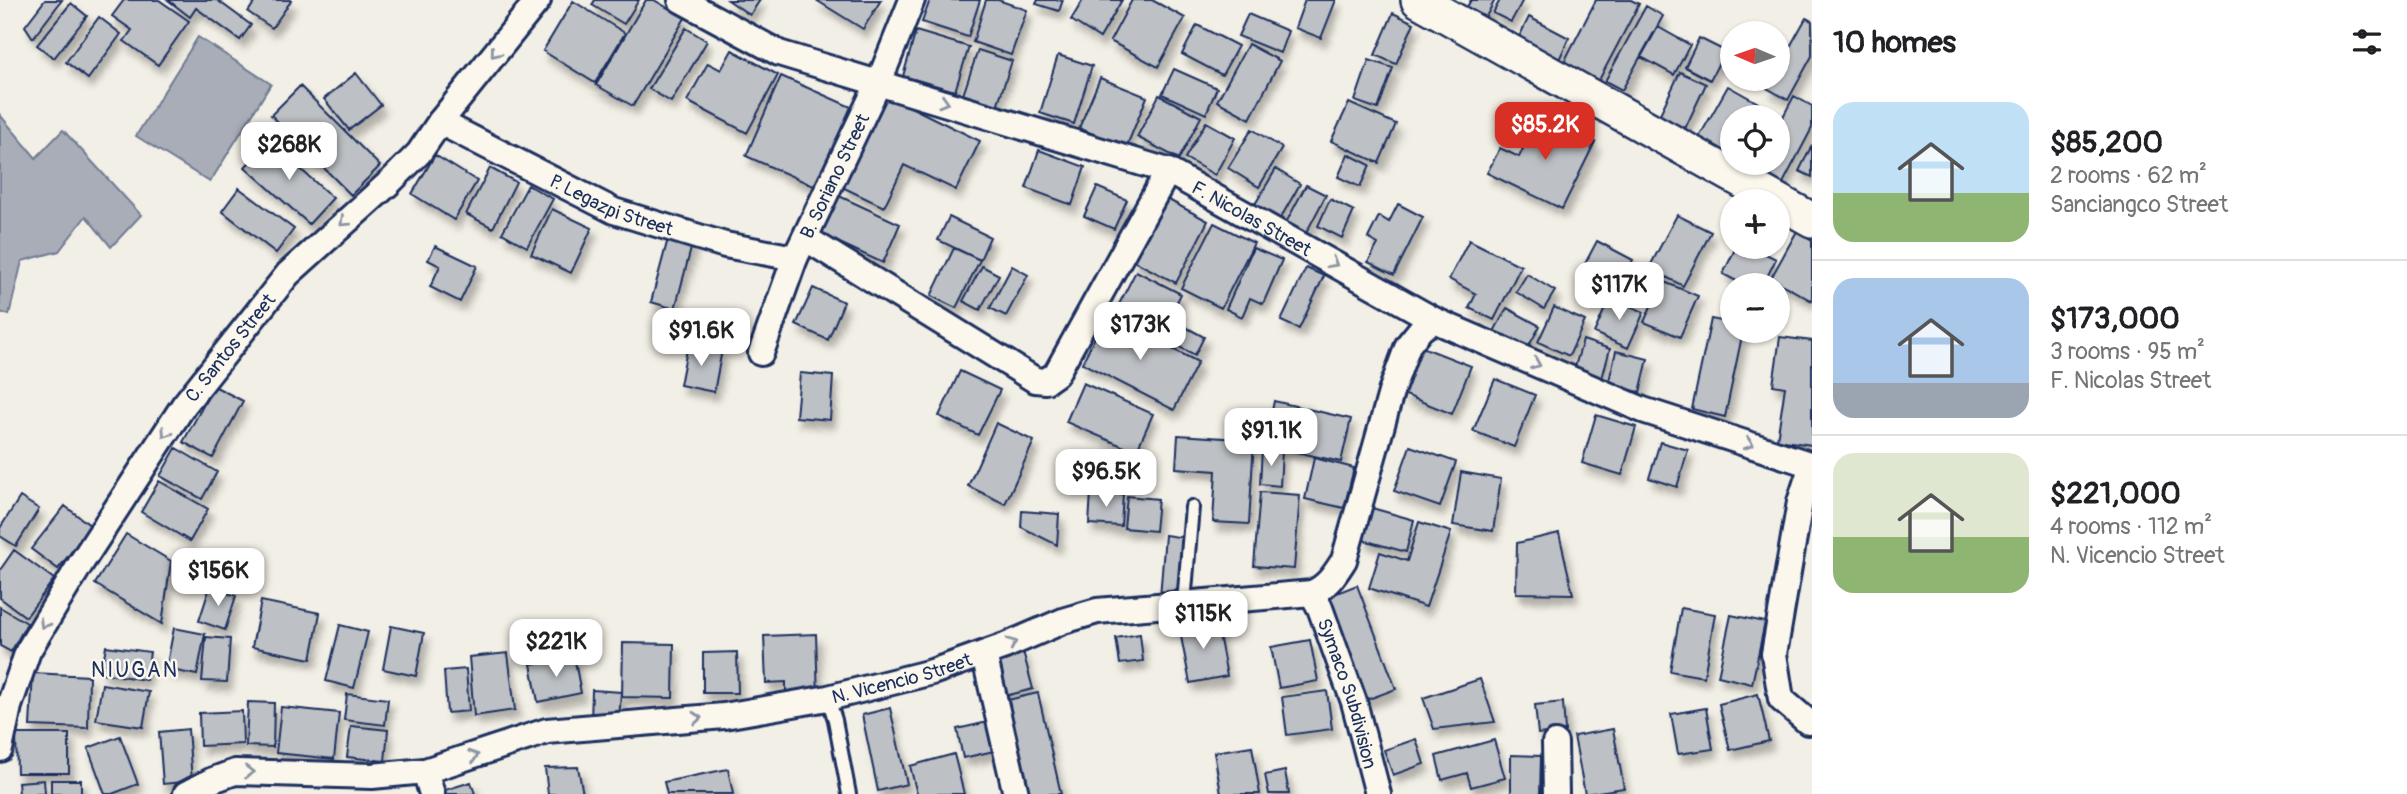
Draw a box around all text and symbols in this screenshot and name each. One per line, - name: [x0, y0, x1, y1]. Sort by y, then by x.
- north arrow: [1720, 21, 1790, 91]
- map controls: [1720, 21, 1790, 343]
- icon: filters: [2348, 23, 2386, 61]
- text: 10 homes: [1833, 24, 1956, 61]
- one-way arrow: [491, 45, 503, 58]
- one-way arrow: [937, 94, 949, 108]
- pin: $85.2K: [1488, 102, 1602, 162]
- button: locate: [1720, 105, 1790, 175]
- street label: B. Soriano Street: [795, 109, 875, 243]
- text: $85.2K: [1511, 110, 1579, 139]
- pin: $268K: [240, 122, 338, 182]
- text: $85,200: [2050, 124, 2163, 161]
- text: $268K: [257, 130, 321, 159]
- icon: home: [1889, 130, 1973, 214]
- text: 2 rooms · 62 m²: [2050, 161, 2207, 190]
- street label: P. Legazpi Street: [546, 169, 676, 242]
- street label: F. Nicolas Street: [1187, 176, 1316, 262]
- button: +: [1720, 189, 1790, 259]
- text: Sanciangco Street: [2050, 190, 2228, 219]
- one-way arrow: [339, 214, 352, 227]
- one-way arrow: [1325, 255, 1338, 268]
- pin: $117K: [1570, 262, 1668, 322]
- text: $117K: [1591, 270, 1647, 299]
- button: −: [1720, 273, 1790, 343]
- street label: C. Santos Street: [180, 289, 281, 407]
- text: $173,000: [2050, 300, 2180, 337]
- pin: $173K: [1091, 302, 1189, 362]
- icon: home: [1889, 306, 1973, 390]
- pin: $91.6K: [644, 308, 758, 368]
- text: $173K: [1110, 310, 1170, 339]
- text: $91.6K: [668, 316, 734, 345]
- text: 3 rooms · 95 m²: [2050, 337, 2205, 366]
- one-way arrow: [1529, 356, 1542, 370]
- text: F. Nicolas Street: [2050, 366, 2211, 395]
- pin: $91.1K: [1214, 408, 1328, 468]
- text: $91.1K: [1240, 416, 1302, 445]
- one-way arrow: [161, 425, 174, 438]
- one-way arrow: [1743, 436, 1755, 451]
- pin: $96.5K: [1049, 449, 1163, 509]
- text: $96.5K: [1071, 457, 1141, 486]
- text: $221,000: [2050, 475, 2181, 512]
- icon: home: [1889, 481, 1973, 565]
- text: 4 rooms · 112 m²: [2050, 512, 2212, 541]
- text: N. Vicencio Street: [2050, 541, 2225, 570]
- pin: $156K: [169, 548, 267, 608]
- text: $156K: [187, 556, 249, 585]
- pin: $115K: [1154, 592, 1252, 651]
- text: $115K: [1175, 599, 1231, 628]
- street label: Symaco Subdivision: [1312, 615, 1382, 771]
- one-way arrow: [39, 617, 52, 630]
- pin: $221K: [507, 620, 605, 679]
- text: $221K: [525, 627, 587, 656]
- one-way arrow: [1005, 637, 1017, 651]
- street label: N. Vicencio Street: [829, 648, 976, 710]
- district label: NIUGAN: [91, 657, 179, 684]
- one-way arrow: [692, 711, 703, 726]
- one-way arrow: [467, 749, 479, 764]
- one-way arrow: [244, 764, 255, 780]

